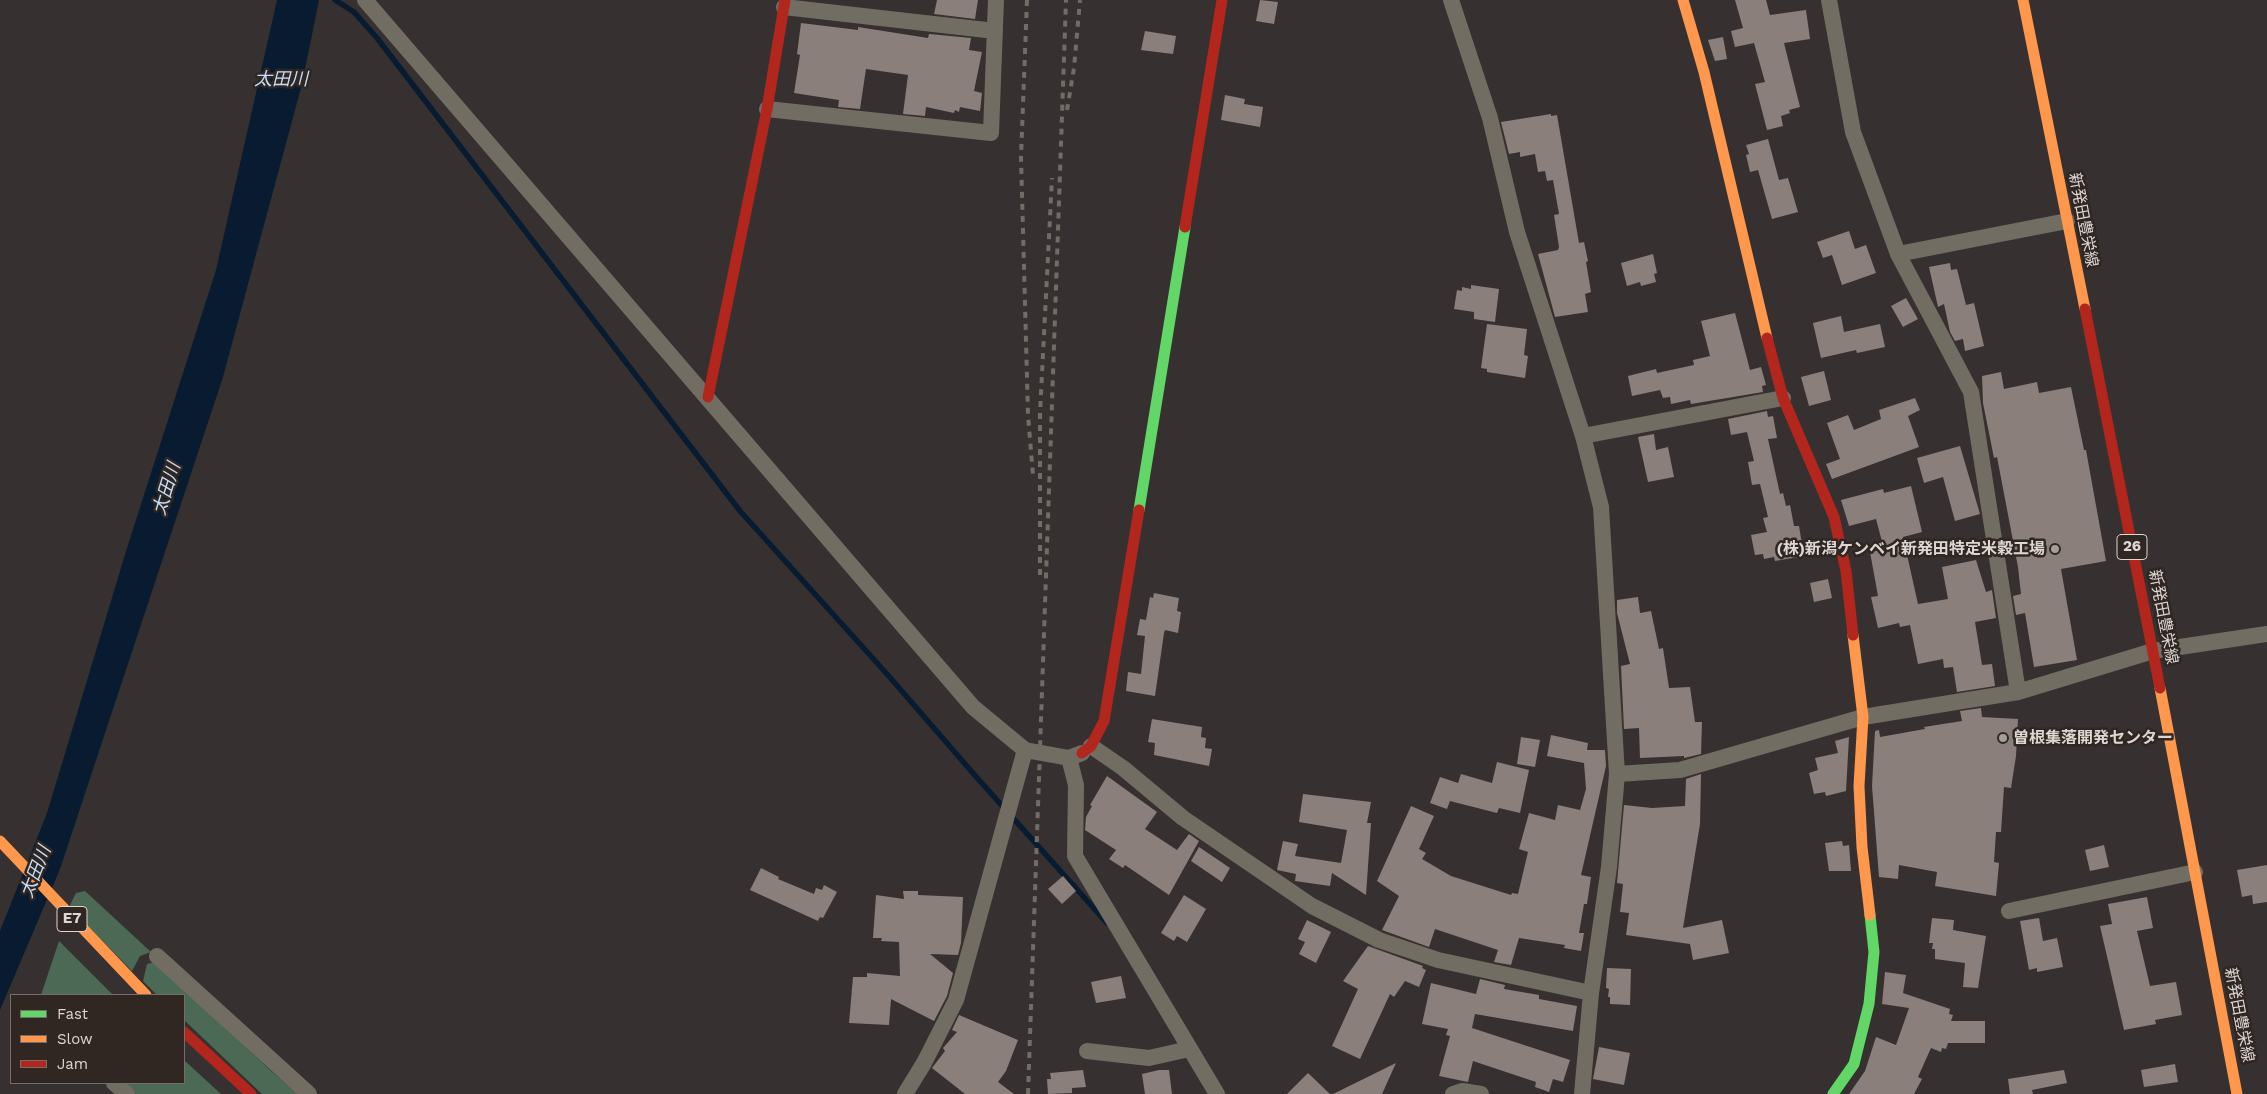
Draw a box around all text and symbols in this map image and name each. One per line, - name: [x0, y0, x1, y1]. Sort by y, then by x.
- water label: 太田川: [254, 69, 308, 91]
- street label: 新発田豊栄線: [2064, 171, 2102, 269]
- water label: 太田川: [149, 460, 185, 518]
- road number: 26: [2117, 534, 2147, 560]
- place label: (株)新潟ケンベイ新発田特定米穀工場: [1776, 539, 2045, 559]
- marker: (株)新潟ケンベイ新発田特定米穀工場: [2049, 543, 2061, 555]
- street label: 新発田豊栄線: [2144, 568, 2182, 666]
- place label: 曽根集落開発センター: [2013, 728, 2173, 748]
- marker: 曽根集落開発センター: [1997, 732, 2009, 744]
- water label: 太田川: [16, 843, 56, 901]
- road number: E7: [57, 906, 87, 932]
- street label: 新発田豊栄線: [2220, 966, 2258, 1064]
- legend: [10, 994, 185, 1084]
- text: Fast: [57, 1005, 88, 1023]
- text: Slow: [57, 1030, 93, 1048]
- text: Jam: [57, 1055, 88, 1073]

